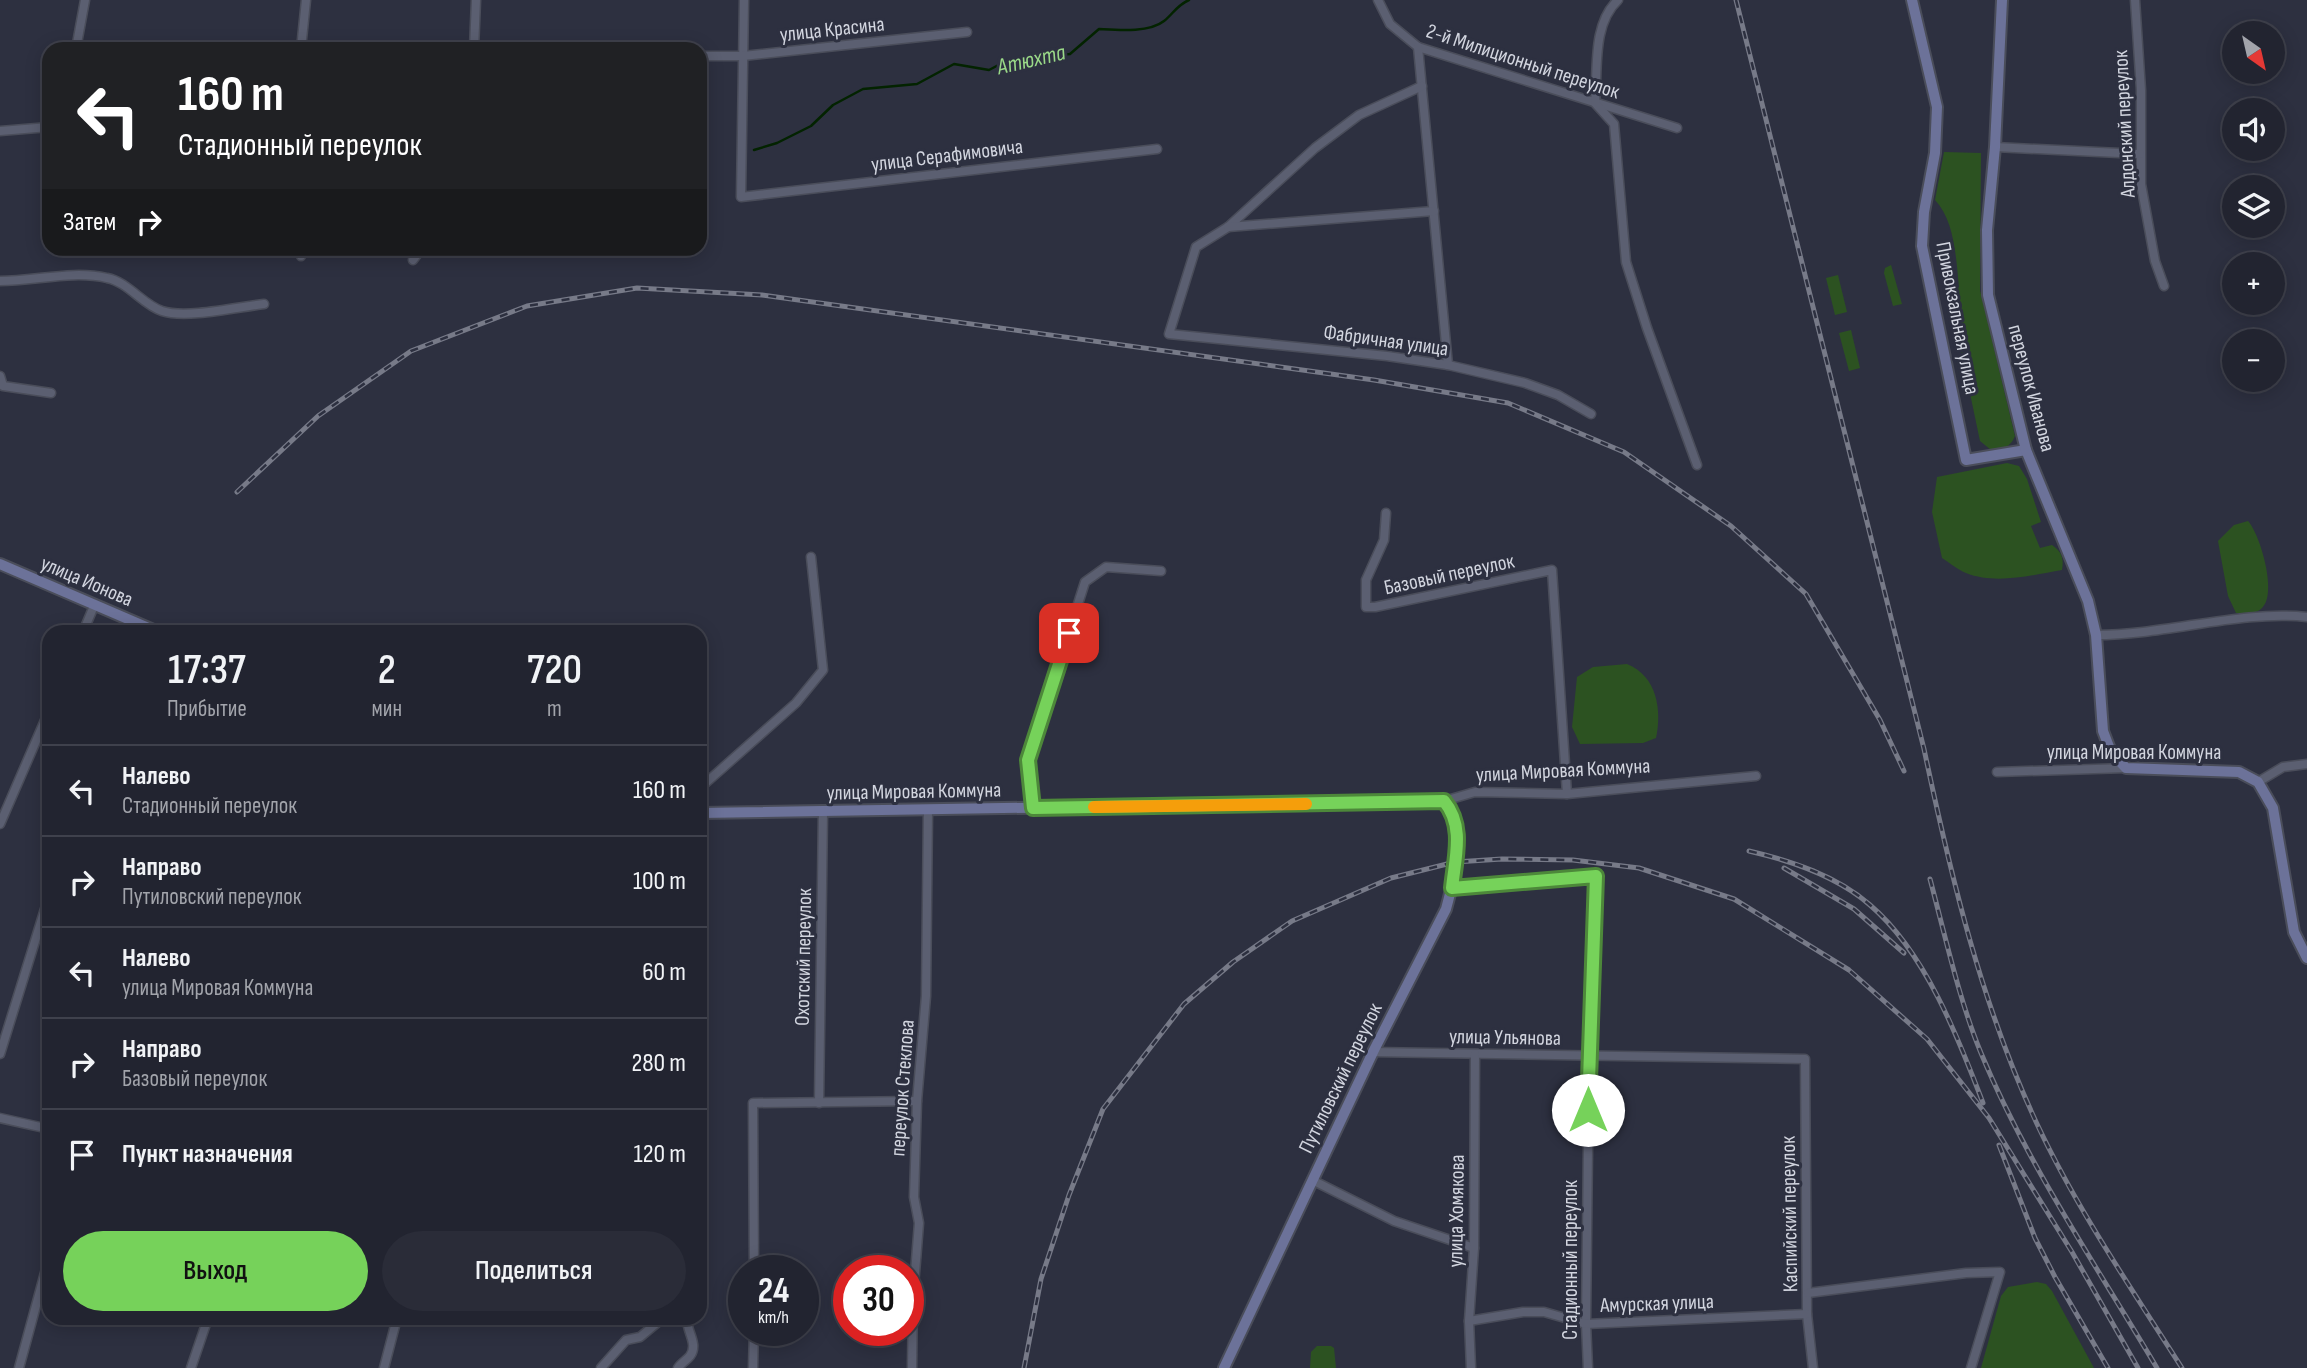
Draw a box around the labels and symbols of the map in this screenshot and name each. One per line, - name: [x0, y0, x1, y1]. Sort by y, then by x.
- street label: улица Красина: [778, 12, 886, 47]
- street label: 2-й Милиционный переулок: [1423, 18, 1623, 105]
- north arrow: [2222, 21, 2286, 84]
- water label: Атюхта: [993, 38, 1069, 82]
- street label: Алдонский переулок: [2108, 50, 2141, 199]
- street label: улица Серафимовича: [870, 134, 1024, 177]
- street label: Привокзальная улица: [1930, 240, 1985, 397]
- street label: Фабричная улица: [1322, 319, 1450, 362]
- street label: переулок Иванова: [2003, 322, 2060, 454]
- street label: Базовый переулок: [1382, 548, 1517, 600]
- street label: улица Ионова: [37, 551, 137, 612]
- pin: [1039, 603, 1099, 663]
- street label: улица Мировая Коммуна: [2047, 740, 2221, 765]
- street label: улица Мировая Коммуна: [1475, 753, 1651, 788]
- street label: улица Мировая Коммуна: [826, 777, 1002, 806]
- street label: Охотский переулок: [790, 888, 817, 1026]
- street label: Путиловский переулок: [1293, 999, 1388, 1157]
- street label: переулок Стеклова: [885, 1019, 920, 1157]
- street label: улица Ульянова: [1449, 1024, 1561, 1051]
- position arrow: [1551, 1073, 1625, 1147]
- street label: Каспийский переулок: [1776, 1136, 1803, 1292]
- street label: улица Хомякова: [1443, 1154, 1470, 1268]
- street label: Стадионный переулок: [1558, 1180, 1583, 1340]
- speed limit sign: 30: [833, 1255, 924, 1346]
- street label: Амурская улица: [1599, 1289, 1714, 1318]

